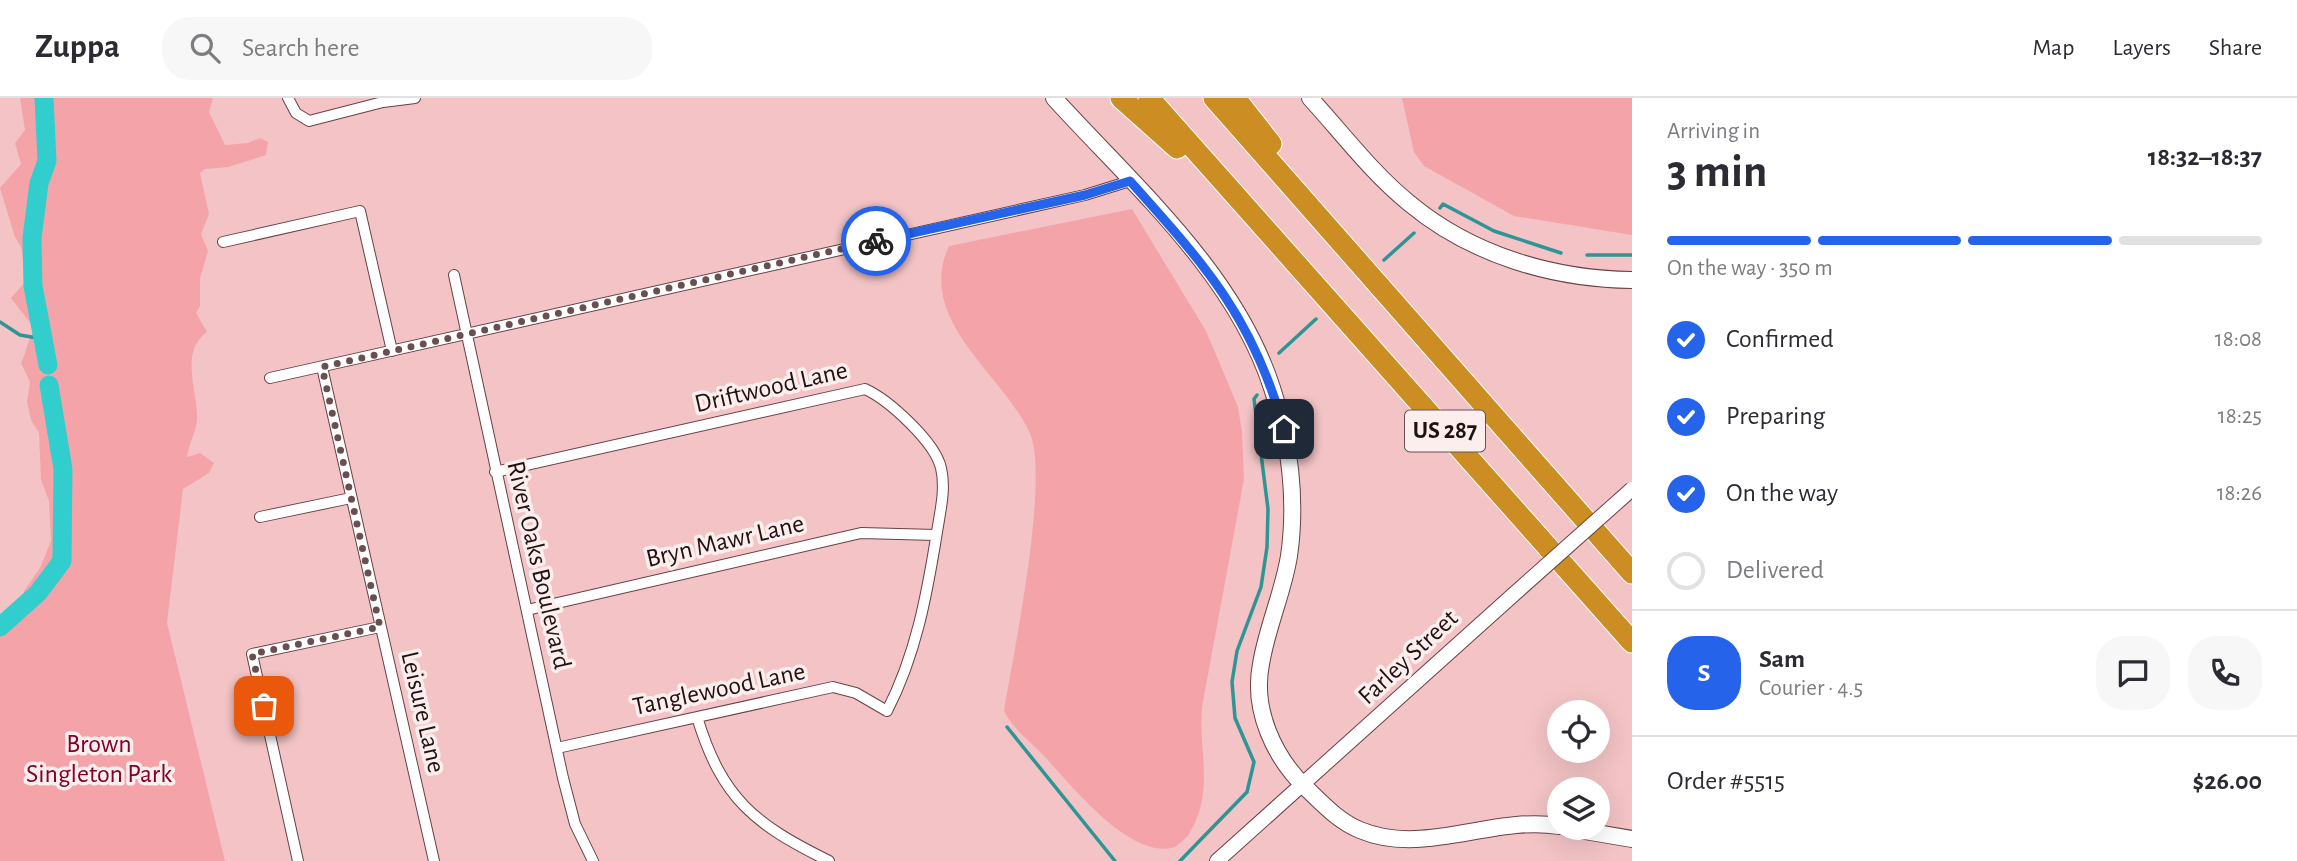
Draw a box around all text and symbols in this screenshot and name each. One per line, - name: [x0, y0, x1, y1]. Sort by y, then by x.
- search box: [162, 17, 652, 80]
- icon: search: [186, 29, 224, 67]
- text: Zuppa: [35, 31, 120, 64]
- text: Search here: [242, 35, 359, 61]
- text: Map: [2032, 36, 2074, 60]
- text: Layers: [2112, 36, 2171, 60]
- text: Share: [2209, 36, 2262, 60]
- text: Arriving in: [1667, 120, 1760, 143]
- text: 18:32–18:37: [2148, 144, 2262, 170]
- text: 3 min: [1667, 149, 1767, 195]
- courier: [841, 206, 911, 276]
- icon: bike: [857, 222, 895, 260]
- text: On the way · 350 m: [1667, 257, 1833, 280]
- icon: check: [1667, 321, 1705, 359]
- text: Confirmed: [1726, 326, 1834, 352]
- text: 18:08: [2215, 328, 2262, 351]
- street label: Driftwood Lane: [692, 357, 850, 417]
- icon: check: [1667, 398, 1705, 436]
- pin: [1254, 399, 1314, 459]
- text: Preparing: [1726, 403, 1825, 429]
- text: 18:25: [2218, 405, 2262, 428]
- icon: home: [1265, 410, 1303, 448]
- road number: US 287: [1405, 410, 1485, 452]
- street label: River Oaks Boulevard: [502, 458, 576, 672]
- icon: check: [1667, 475, 1705, 513]
- text: On the way: [1726, 480, 1838, 506]
- text: 18:26: [2217, 482, 2262, 505]
- street label: Bryn Mawr Lane: [643, 510, 807, 572]
- text: Delivered: [1726, 557, 1824, 583]
- street label: Farley Street: [1353, 605, 1463, 709]
- button: chat: [2096, 636, 2170, 710]
- button: phone: [2188, 636, 2262, 710]
- text: Sam: [1759, 646, 1805, 672]
- street label: Leisure Lane: [396, 649, 450, 775]
- street label: Tanglewood Lane: [630, 658, 808, 720]
- text: S: [1698, 660, 1710, 686]
- pin: [234, 676, 294, 736]
- text: Courier · 4.5: [1759, 677, 1863, 700]
- icon: bag: [245, 687, 283, 725]
- map controls: [1547, 700, 1610, 840]
- button: locate: [1547, 700, 1610, 763]
- park label: Brown Singleton Park: [26, 731, 172, 787]
- text: Order #5515: [1667, 768, 1785, 794]
- text: $26.00: [2192, 768, 2262, 794]
- button: layers: [1547, 777, 1610, 840]

